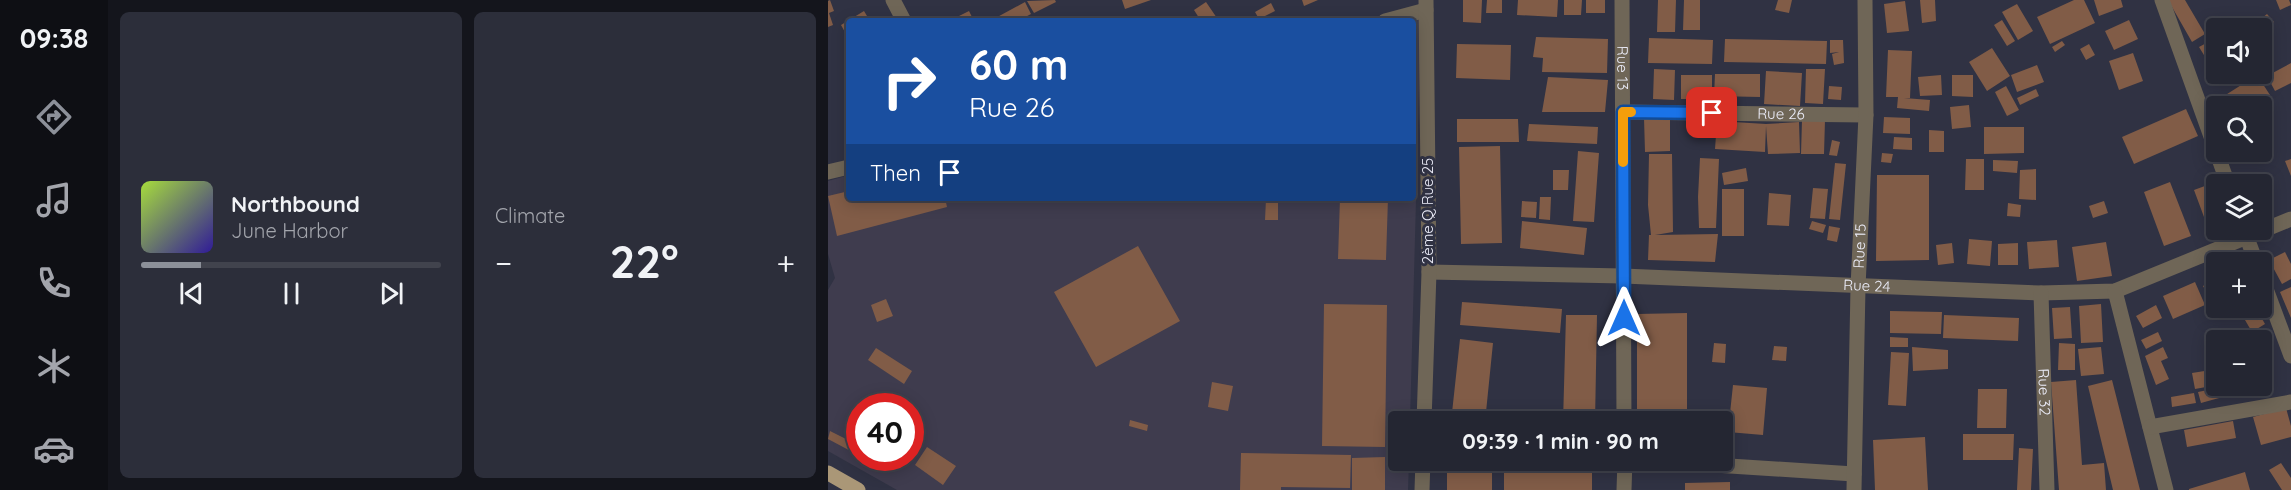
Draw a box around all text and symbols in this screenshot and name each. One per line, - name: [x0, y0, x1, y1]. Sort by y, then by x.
- map controls: [2206, 18, 2272, 396]
- button: sound: [2206, 18, 2272, 84]
- text: 09:38: [20, 21, 88, 55]
- text: 60 m: [969, 38, 1069, 91]
- icon: right: [870, 42, 948, 120]
- street label: Rue 13: [1613, 46, 1632, 90]
- pin: [1686, 87, 1737, 138]
- text: Rue 26: [969, 90, 1054, 124]
- icon: directions: [33, 96, 75, 138]
- icon: arrive: [1695, 96, 1728, 129]
- button: search: [2206, 96, 2272, 162]
- street label: Rue 26: [1757, 104, 1805, 123]
- icon: arrive: [933, 156, 966, 189]
- street label: 2ème Q Rue 25: [1418, 158, 1437, 264]
- text: Then: [870, 159, 921, 187]
- button: layers: [2206, 174, 2272, 240]
- icon: music: [33, 179, 75, 221]
- text: Northbound: [231, 190, 360, 218]
- text: Climate: [495, 203, 565, 228]
- text: June Harbor: [231, 218, 348, 243]
- street label: Rue 15: [1849, 223, 1870, 269]
- text: 22°: [610, 233, 679, 289]
- text: −: [495, 242, 512, 283]
- text: +: [776, 242, 795, 283]
- button: +: [2206, 252, 2272, 318]
- icon: phone: [33, 262, 75, 304]
- street label: Rue 24: [1843, 275, 1891, 296]
- icon: previous: [175, 277, 208, 310]
- icon: pause: [275, 277, 308, 310]
- icon: next: [375, 277, 408, 310]
- position arrow: [1592, 286, 1656, 350]
- button: −: [2206, 330, 2272, 396]
- icon: climate: [33, 345, 75, 387]
- street label: Rue 32: [2034, 368, 2055, 416]
- speed limit sign: 40: [846, 393, 924, 471]
- text: 09:39 · 1 min · 90 m: [1462, 427, 1659, 455]
- icon: car: [33, 428, 75, 470]

